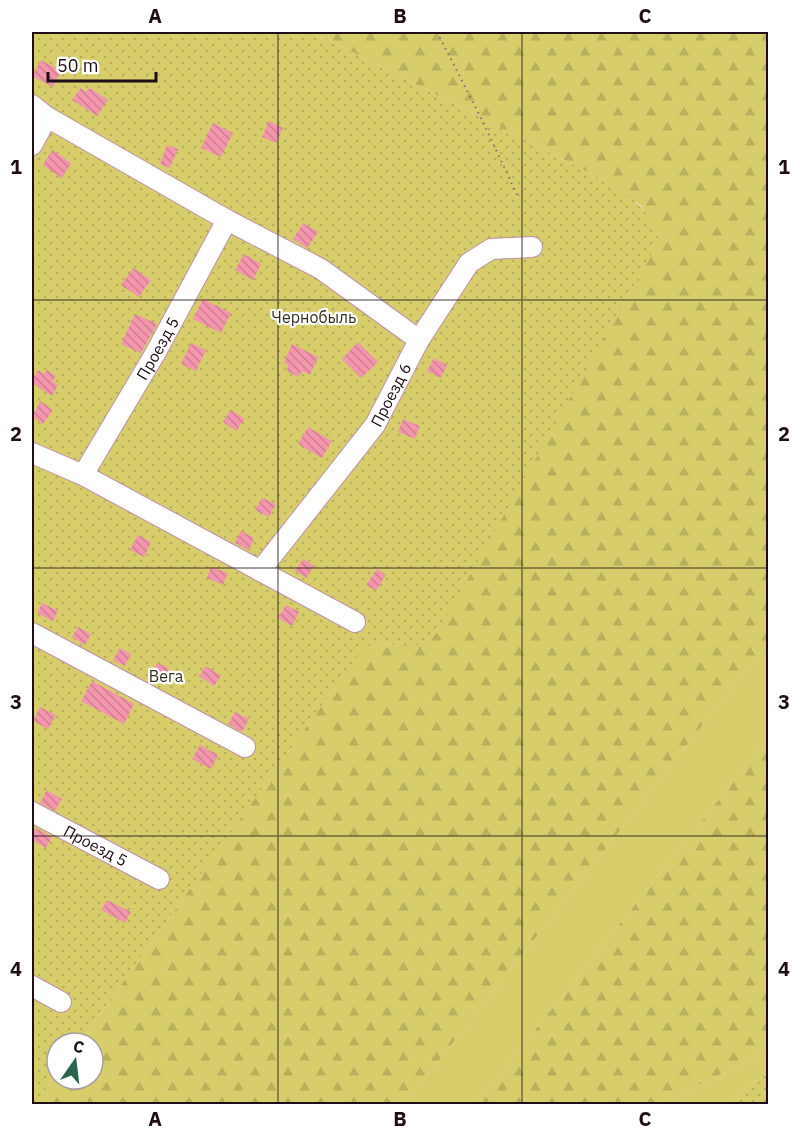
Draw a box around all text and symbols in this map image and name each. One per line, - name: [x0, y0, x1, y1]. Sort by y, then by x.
- text: A: [148, 2, 162, 29]
- text: B: [393, 2, 407, 29]
- text: C: [638, 2, 652, 29]
- scale bar: [48, 45, 156, 83]
- text: 50 m: [57, 54, 99, 77]
- text: 1: [10, 153, 22, 180]
- text: 1: [778, 153, 790, 180]
- park label: Чернобыль: [272, 307, 356, 327]
- street label: Проезд 5: [132, 313, 183, 383]
- street label: Проезд 6: [366, 359, 415, 430]
- text: 2: [10, 420, 22, 447]
- text: 2: [778, 420, 790, 447]
- park label: Вега: [149, 666, 184, 686]
- text: 3: [10, 688, 22, 715]
- text: 3: [778, 688, 790, 715]
- street label: Проезд 5: [60, 821, 131, 871]
- text: 4: [10, 955, 22, 982]
- text: 4: [778, 955, 790, 982]
- north arrow: [45, 1031, 105, 1091]
- text: С: [71, 1035, 86, 1057]
- text: A: [148, 1105, 162, 1132]
- text: B: [393, 1105, 407, 1132]
- text: C: [638, 1105, 652, 1132]

